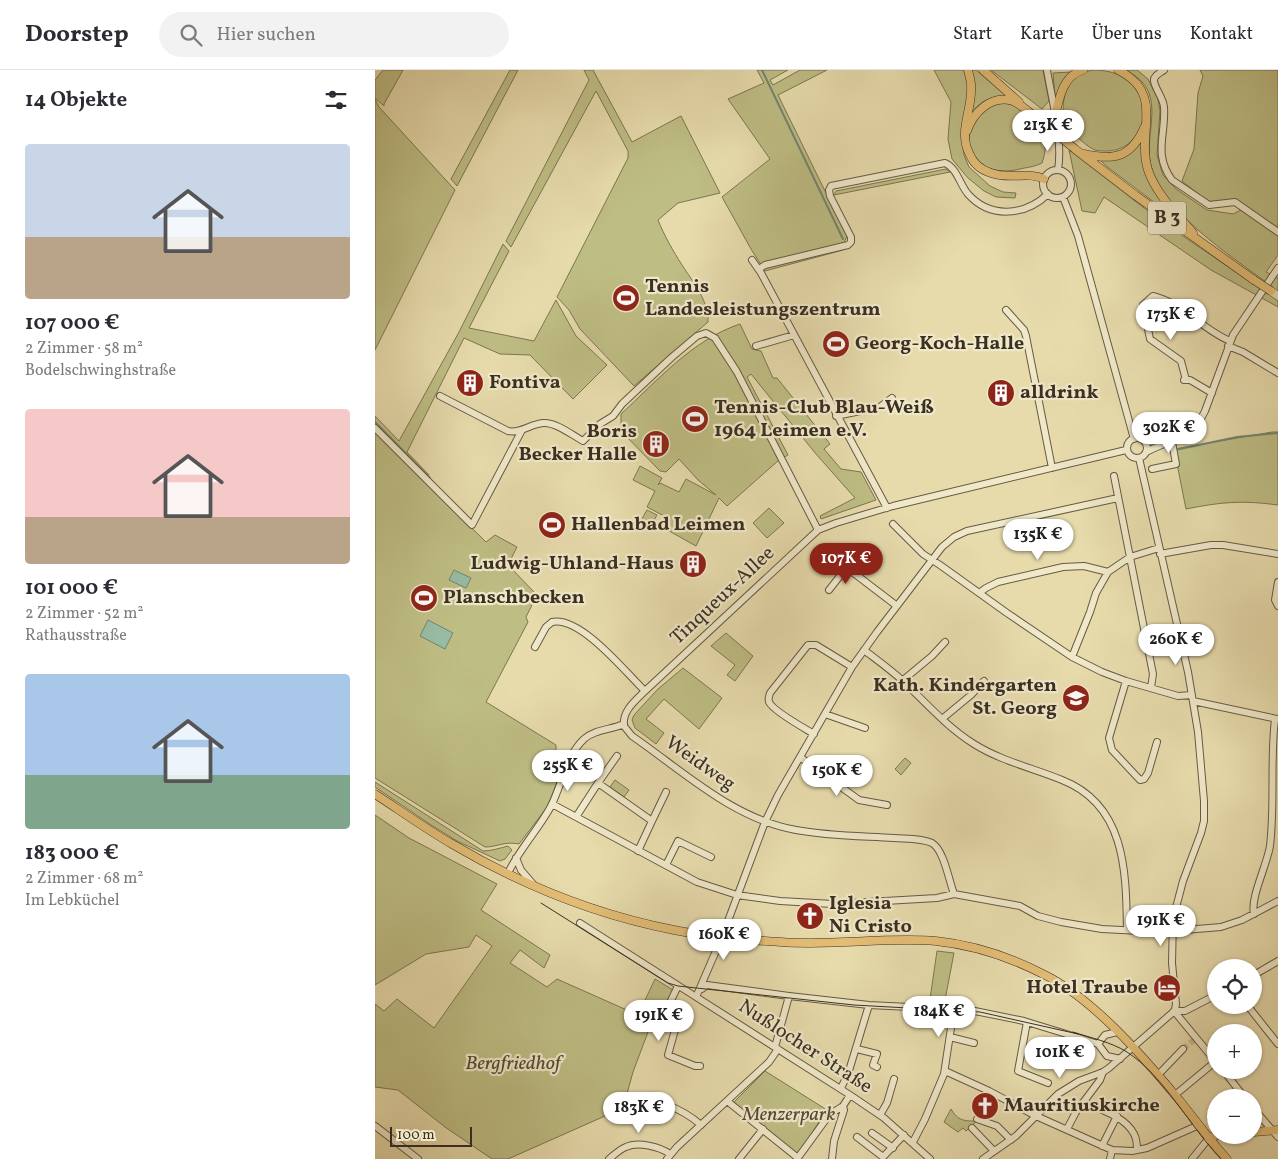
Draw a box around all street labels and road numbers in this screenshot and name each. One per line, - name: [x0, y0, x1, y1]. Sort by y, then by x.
- road number: B 3: [1148, 202, 1186, 234]
- street label: Tinqueux-Allee: [665, 540, 781, 652]
- street label: Weidweg: [659, 730, 741, 798]
- street label: Nußlocher Straße: [732, 993, 878, 1101]

